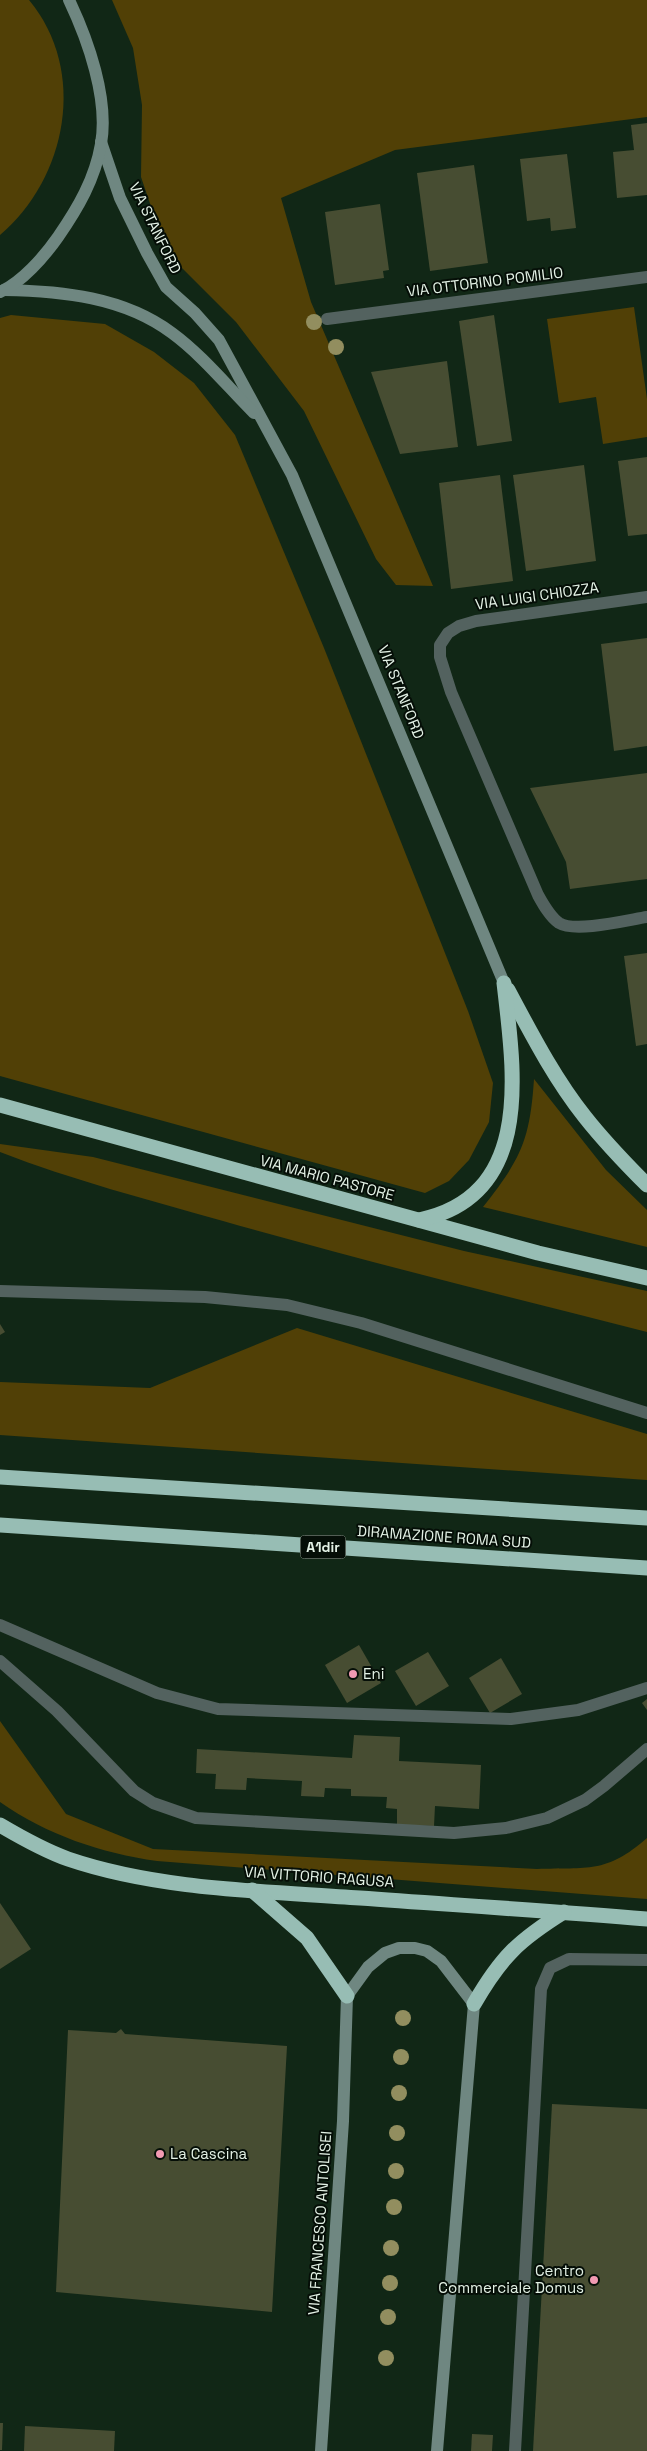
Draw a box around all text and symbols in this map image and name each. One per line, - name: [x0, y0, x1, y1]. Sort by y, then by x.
- street label: VIA STANFORD: [125, 179, 186, 277]
- street label: VIA OTTORINO POMILIO: [406, 262, 564, 301]
- street label: VIA LUIGI CHIOZZA: [474, 577, 601, 614]
- street label: VIA STANFORD: [374, 642, 429, 741]
- street label: VIA MARIO PASTORE: [258, 1150, 396, 1205]
- street label: DIRAMAZIONE ROMA SUD: [356, 1521, 532, 1552]
- road number: A1dir: [300, 1535, 346, 1558]
- place label: Eni: [363, 1664, 384, 1683]
- marker: Eni: [347, 1668, 359, 1680]
- street label: VIA VITTORIO RAGUSA: [243, 1862, 395, 1891]
- street label: VIA FRANCESCO ANTOLISEI: [304, 2130, 335, 2316]
- place label: La Cascina: [170, 2144, 248, 2163]
- marker: La Cascina: [154, 2148, 166, 2160]
- place label: Centro Commerciale Domus: [438, 2261, 584, 2297]
- marker: Centro Commerciale Domus: [588, 2274, 600, 2286]

